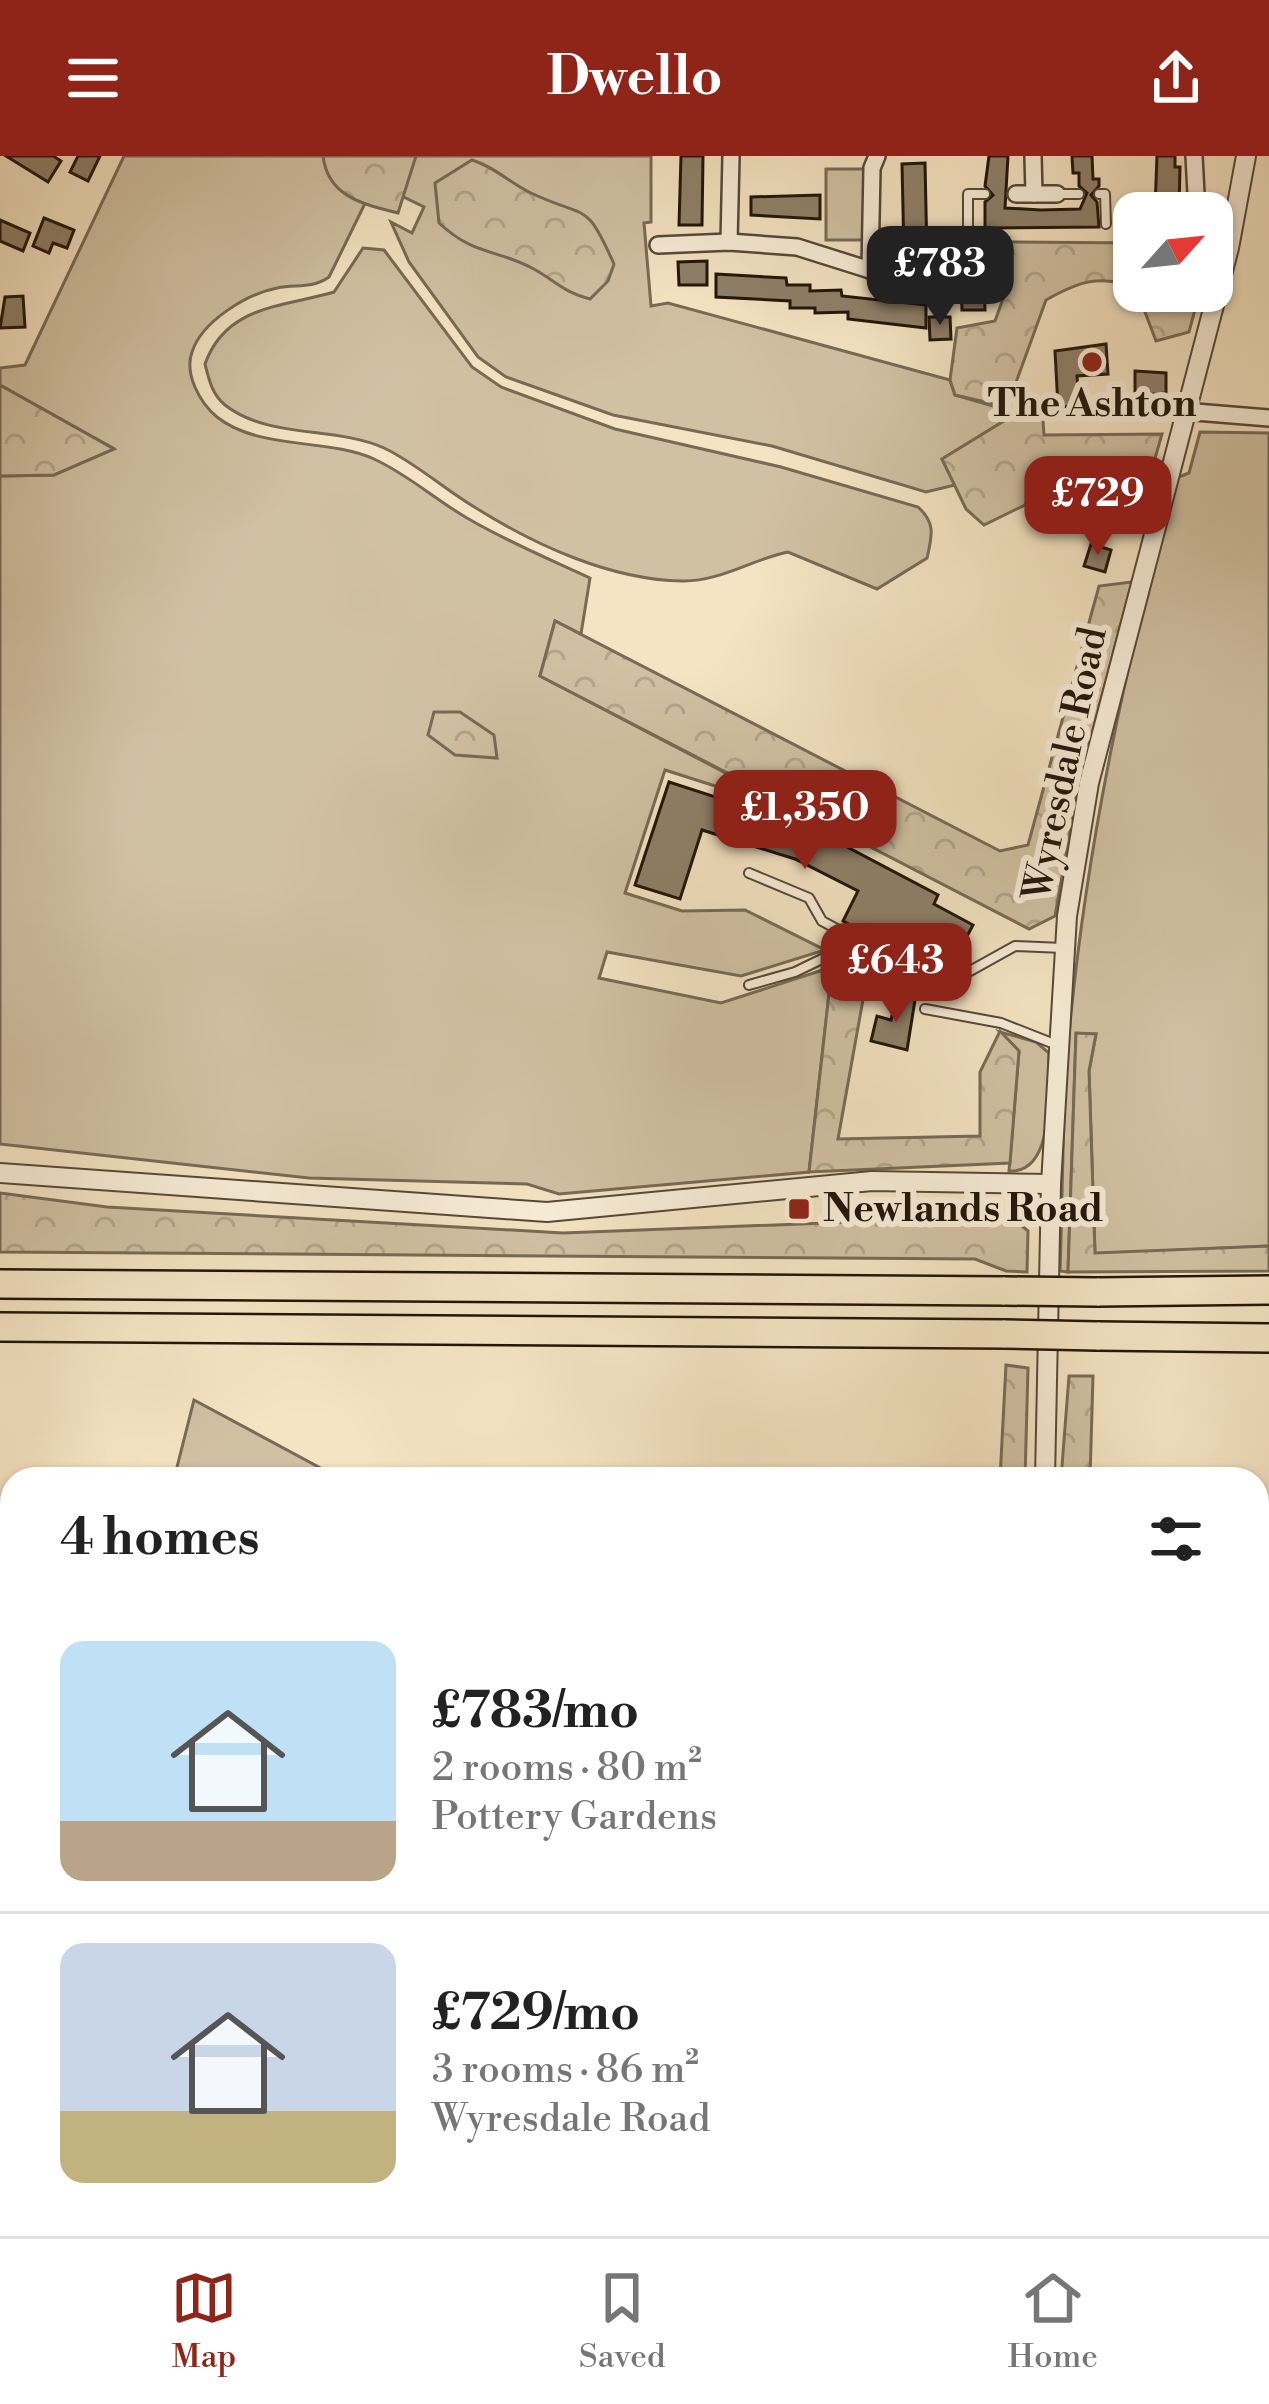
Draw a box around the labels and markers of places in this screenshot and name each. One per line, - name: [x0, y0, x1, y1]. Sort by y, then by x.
- pin: £783: [869, 226, 1011, 328]
- marker: The Ashton: [1079, 349, 1105, 375]
- place label: The Ashton: [988, 380, 1196, 429]
- pin: £729: [1027, 456, 1169, 558]
- pin: £1,350: [707, 770, 903, 872]
- pin: £643: [825, 923, 967, 1025]
- place label: Newlands Road: [823, 1185, 1103, 1234]
- marker: Newlands Road: [786, 1196, 812, 1222]

